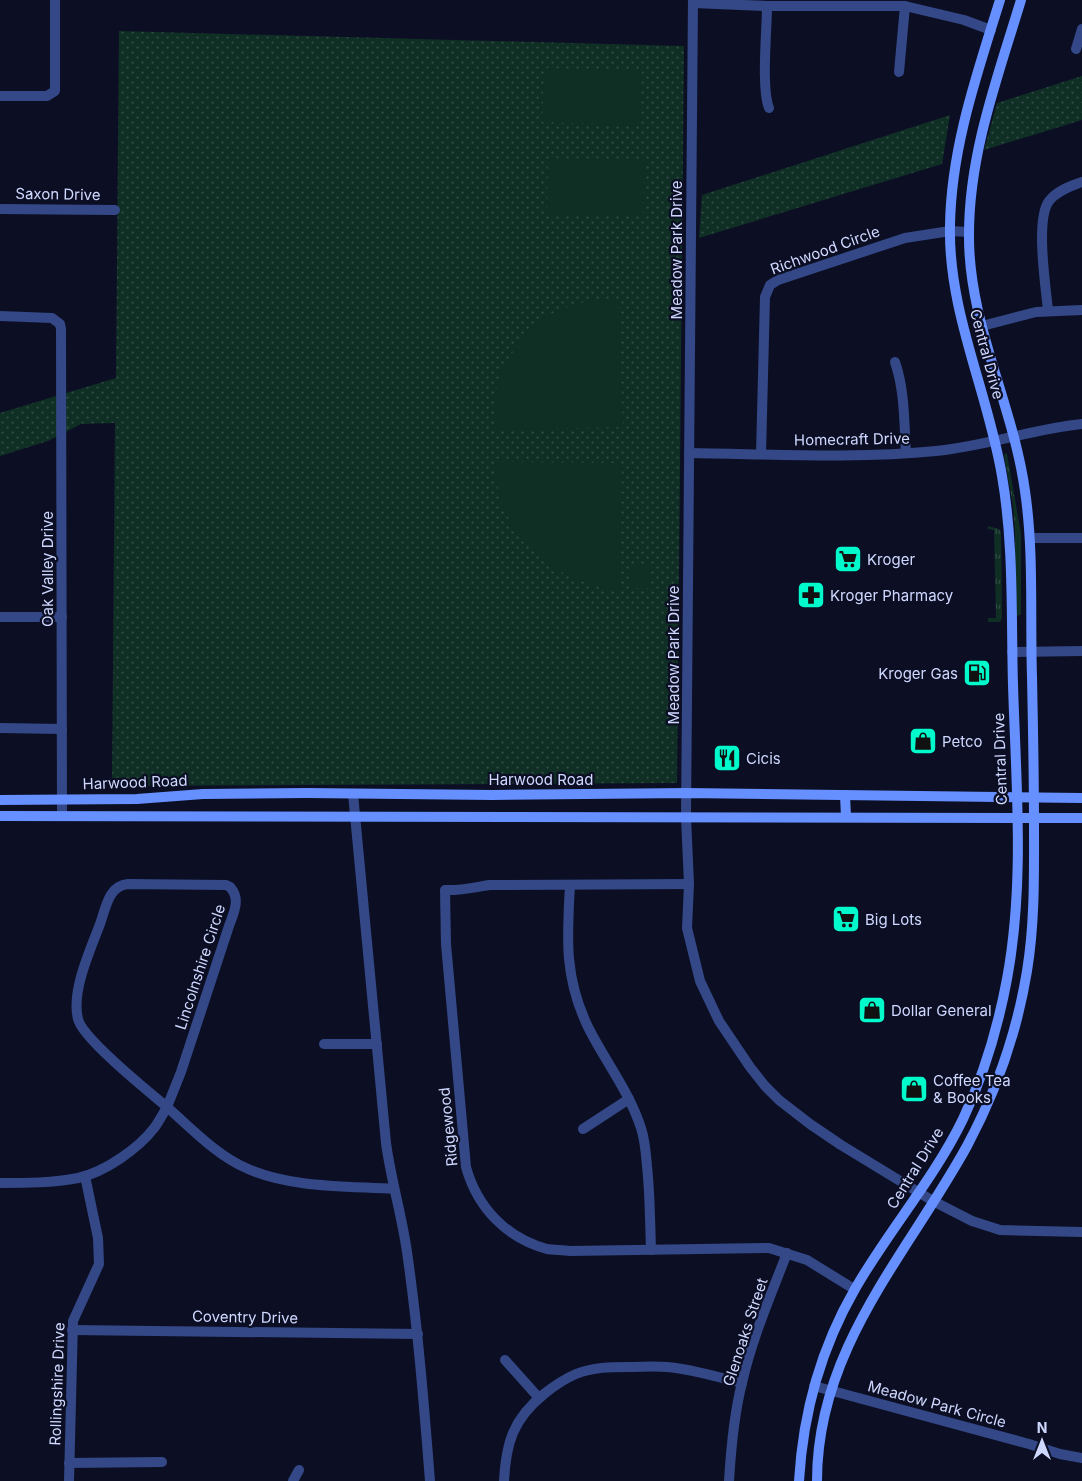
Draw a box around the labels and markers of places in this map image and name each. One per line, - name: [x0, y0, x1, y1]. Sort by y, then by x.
- supermarket icon: Kroger: [833, 544, 863, 574]
- place label: Kroger: [867, 550, 915, 569]
- pharmacy icon: Kroger Pharmacy: [796, 580, 826, 610]
- place label: Kroger Pharmacy: [830, 586, 954, 605]
- fuel station icon: Kroger Gas: [962, 658, 992, 688]
- place label: Kroger Gas: [878, 664, 958, 683]
- shop icon: Petco: [908, 726, 938, 756]
- place label: Petco: [942, 732, 983, 751]
- restaurant icon: Cicis: [712, 743, 742, 773]
- place label: Cicis: [746, 749, 781, 768]
- supermarket icon: Big Lots: [831, 904, 861, 934]
- place label: Big Lots: [865, 910, 922, 929]
- shop icon: Dollar General: [857, 995, 887, 1025]
- place label: Dollar General: [891, 1001, 992, 1020]
- place label: Coffee Tea & Books: [933, 1071, 1011, 1107]
- shop icon: Coffee Tea & Books: [899, 1074, 929, 1104]

